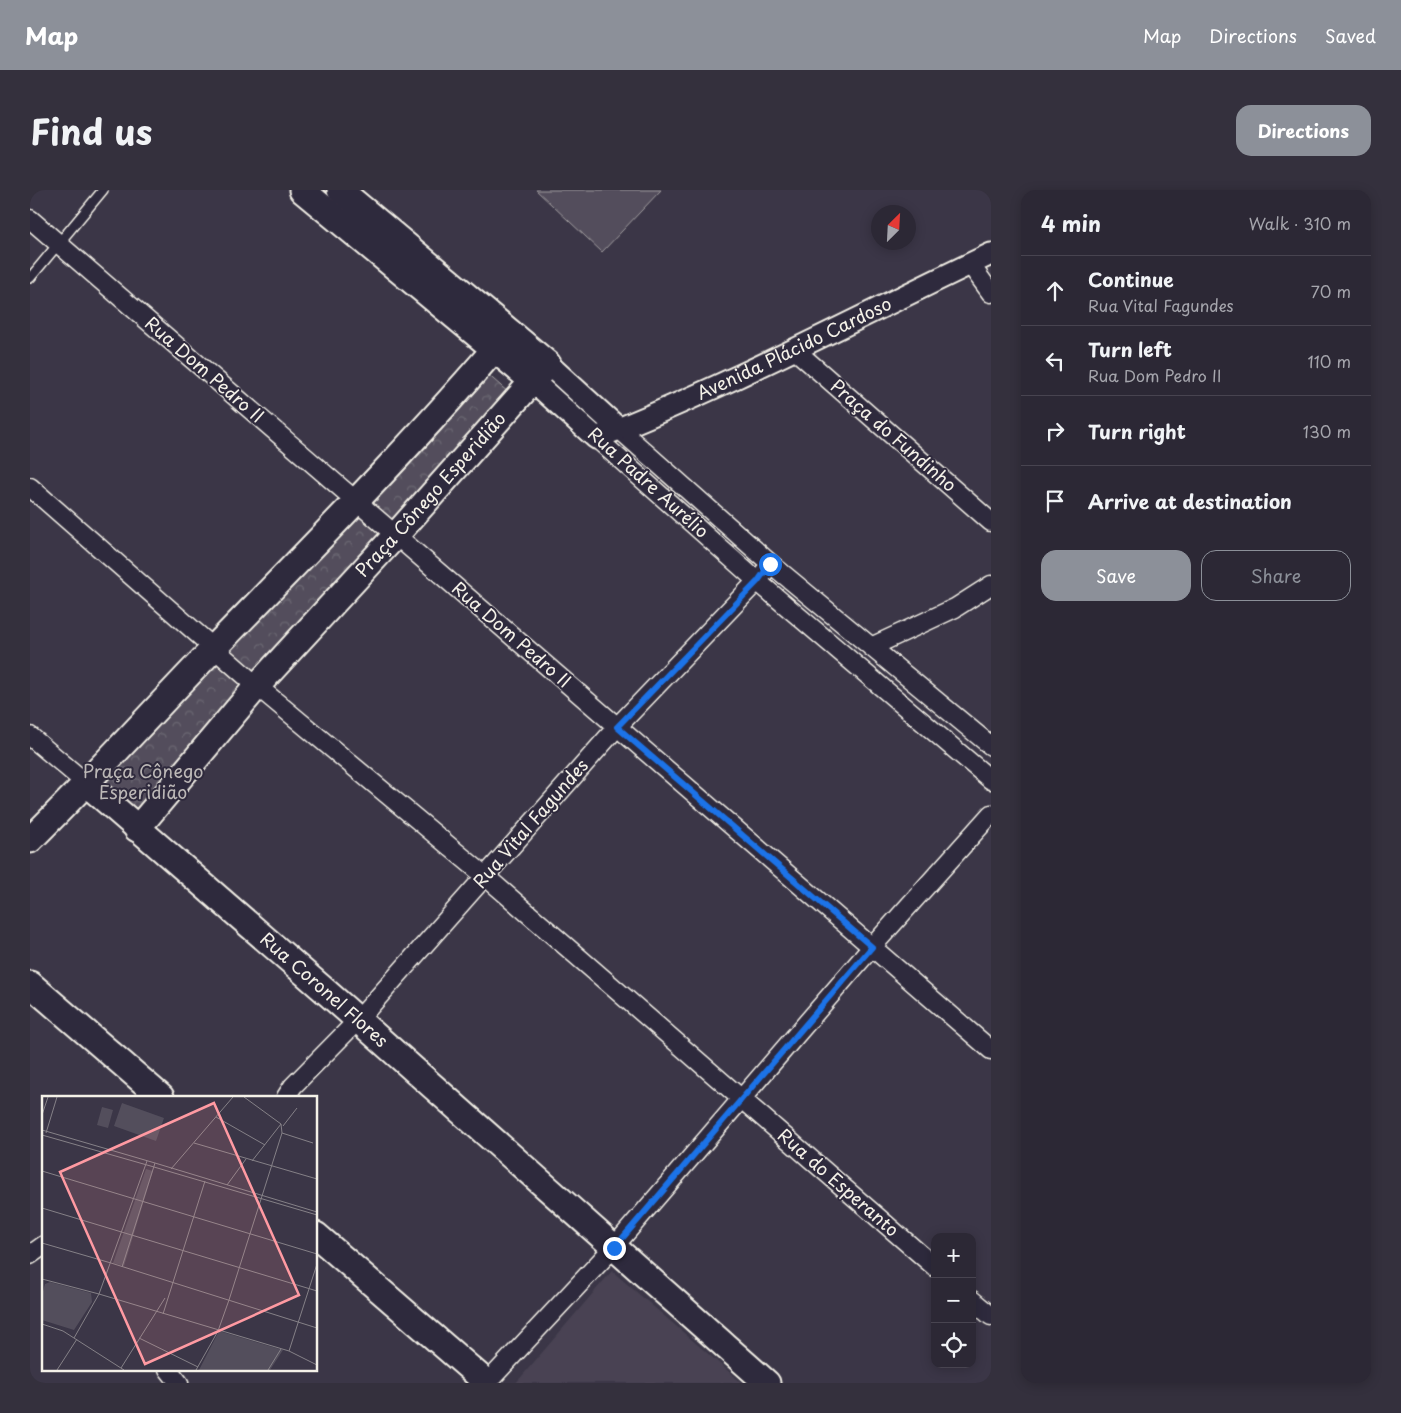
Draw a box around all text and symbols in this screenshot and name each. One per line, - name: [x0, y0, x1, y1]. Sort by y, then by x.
- text: Map: [25, 17, 78, 53]
- text: Map: [1143, 22, 1181, 49]
- text: Directions: [1209, 22, 1297, 49]
- text: Saved: [1325, 22, 1376, 49]
- text: Find us: [30, 104, 152, 157]
- button: Directions: [1236, 105, 1371, 156]
- north arrow: [871, 205, 916, 250]
- text: 4 min: [1041, 207, 1101, 239]
- text: Walk · 310 m: [1249, 211, 1351, 235]
- text: Continue: [1088, 265, 1174, 293]
- icon: ahead: [1041, 277, 1069, 305]
- text: 70 m: [1311, 279, 1351, 303]
- street label: Avenida Plácido Cardoso: [692, 289, 896, 406]
- text: Rua Vital Fagundes: [1088, 293, 1234, 317]
- street label: Rua Dom Pedro II: [140, 309, 270, 428]
- text: Turn left: [1088, 335, 1172, 363]
- icon: left: [1041, 347, 1069, 375]
- text: 110 m: [1308, 349, 1351, 373]
- text: Rua Dom Pedro II: [1088, 363, 1221, 387]
- street label: Praça do Fundinho: [825, 372, 963, 498]
- street label: Praça Cônego Esperidião: [348, 405, 511, 583]
- icon: right: [1041, 417, 1069, 445]
- text: Turn right: [1088, 417, 1186, 445]
- text: 130 m: [1303, 419, 1351, 443]
- street label: Rua Padre Aurélio: [583, 420, 715, 544]
- icon: arrive: [1041, 487, 1069, 515]
- text: Arrive at destination: [1088, 487, 1292, 515]
- button: Save: [1041, 550, 1191, 601]
- button: Share: [1201, 550, 1351, 601]
- route start: [759, 553, 782, 576]
- street label: Rua Dom Pedro II: [447, 574, 577, 693]
- street label: Rua Vital Fagundes: [466, 752, 594, 894]
- park label: Praça Cônego Esperidião: [83, 757, 203, 805]
- street label: Rua Coronel Flores: [255, 925, 395, 1053]
- inset map: [42, 1096, 318, 1370]
- street label: Rua do Esperanto: [772, 1122, 906, 1242]
- map controls: [931, 1233, 976, 1368]
- button: +: [931, 1233, 976, 1278]
- route end: [603, 1237, 626, 1260]
- button: −: [931, 1278, 976, 1323]
- button: locate: [931, 1323, 976, 1368]

